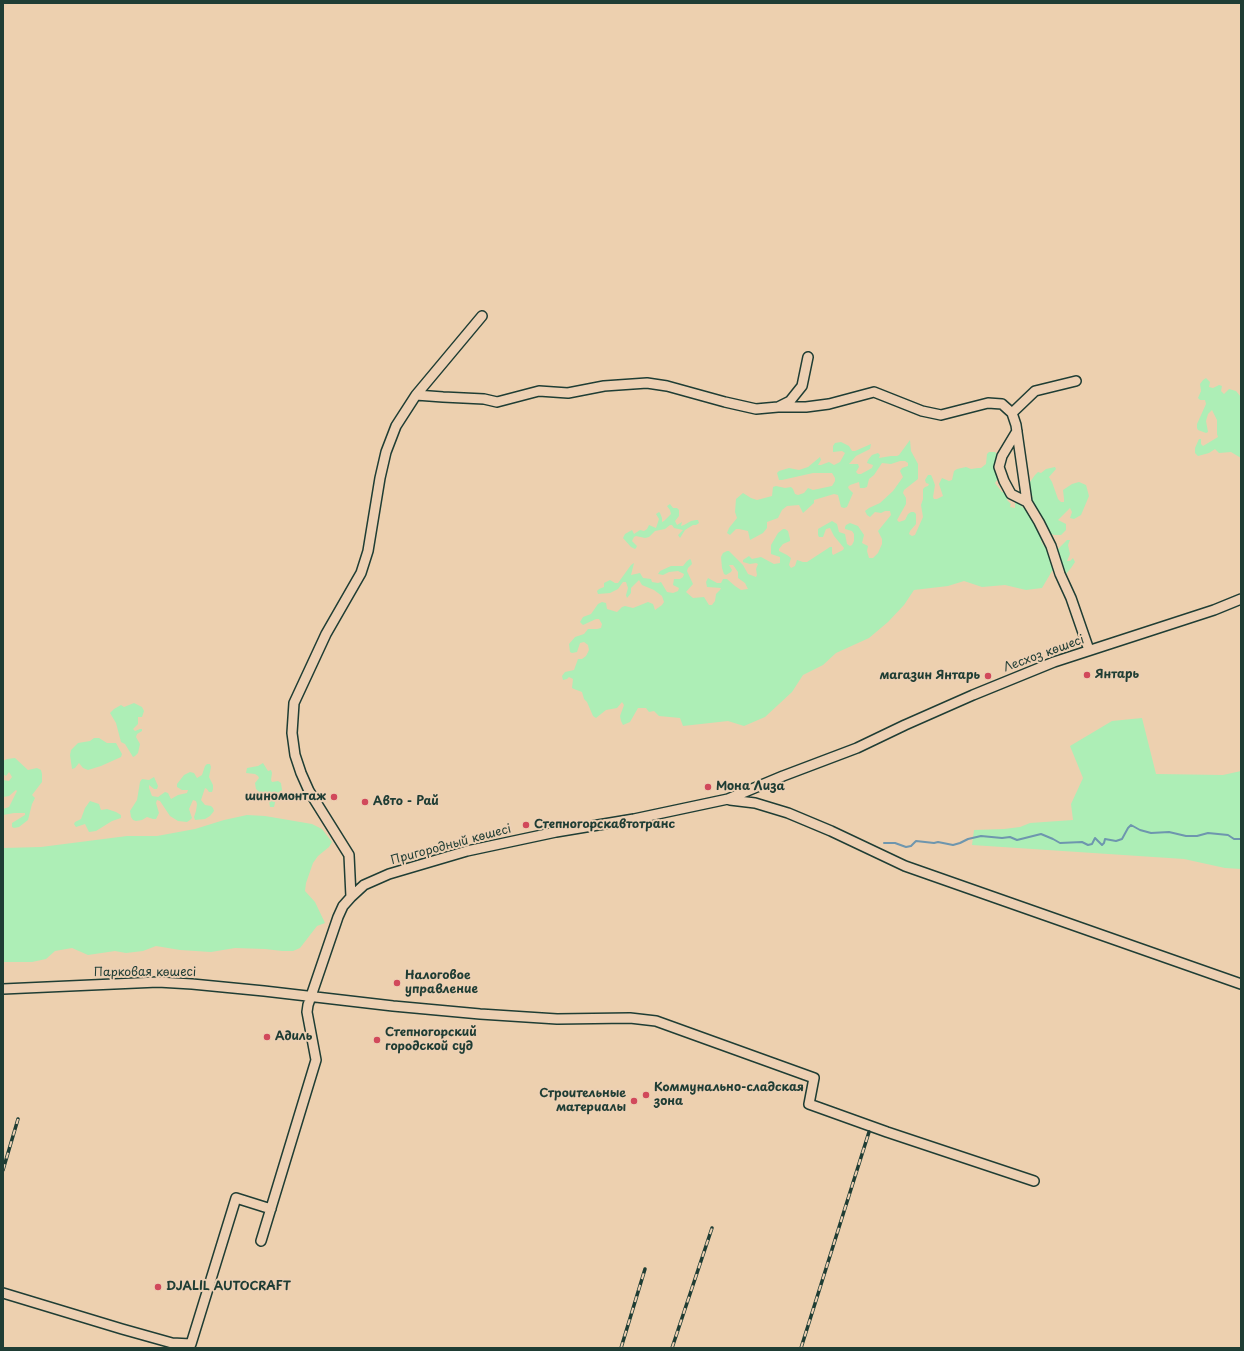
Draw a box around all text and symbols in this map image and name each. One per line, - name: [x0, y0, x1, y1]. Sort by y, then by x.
- street label: Лесхоз көшесі: [1002, 633, 1086, 675]
- place label: Янтарь: [1095, 668, 1139, 682]
- place label: магазин Янтарь: [879, 669, 980, 683]
- marker: Янтарь: [1082, 670, 1092, 680]
- marker: магазин Янтарь: [983, 671, 993, 681]
- place label: Мона Лиза: [716, 780, 785, 794]
- marker: Мона Лиза: [703, 782, 713, 792]
- place label: шиномонтаж: [245, 790, 326, 804]
- marker: шиномонтаж: [329, 792, 339, 802]
- place label: Авто - Рай: [373, 795, 439, 809]
- marker: Авто - Рай: [360, 797, 370, 807]
- place label: Степногорскавтотранс: [534, 818, 675, 832]
- marker: Степногорскавтотранс: [521, 820, 531, 830]
- street label: Пригородный көшесі: [389, 822, 513, 868]
- street label: Парковая көшесі: [94, 966, 196, 980]
- place label: Налоговое управление: [405, 969, 478, 997]
- marker: Налоговое управление: [392, 978, 402, 988]
- place label: Степногорский городской суд: [385, 1026, 477, 1054]
- place label: Адиль: [275, 1030, 312, 1044]
- marker: Адиль: [262, 1032, 272, 1042]
- marker: Степногорский городской суд: [372, 1035, 382, 1045]
- place label: Коммунально-сладская зона: [654, 1081, 804, 1109]
- place label: Строительные материалы: [539, 1087, 626, 1115]
- marker: Коммунально-сладская зона: [641, 1090, 651, 1100]
- marker: Строительные материалы: [629, 1096, 639, 1106]
- place label: DJALIL AUTOCRAFT: [166, 1280, 291, 1294]
- marker: DJALIL AUTOCRAFT: [153, 1282, 163, 1292]

